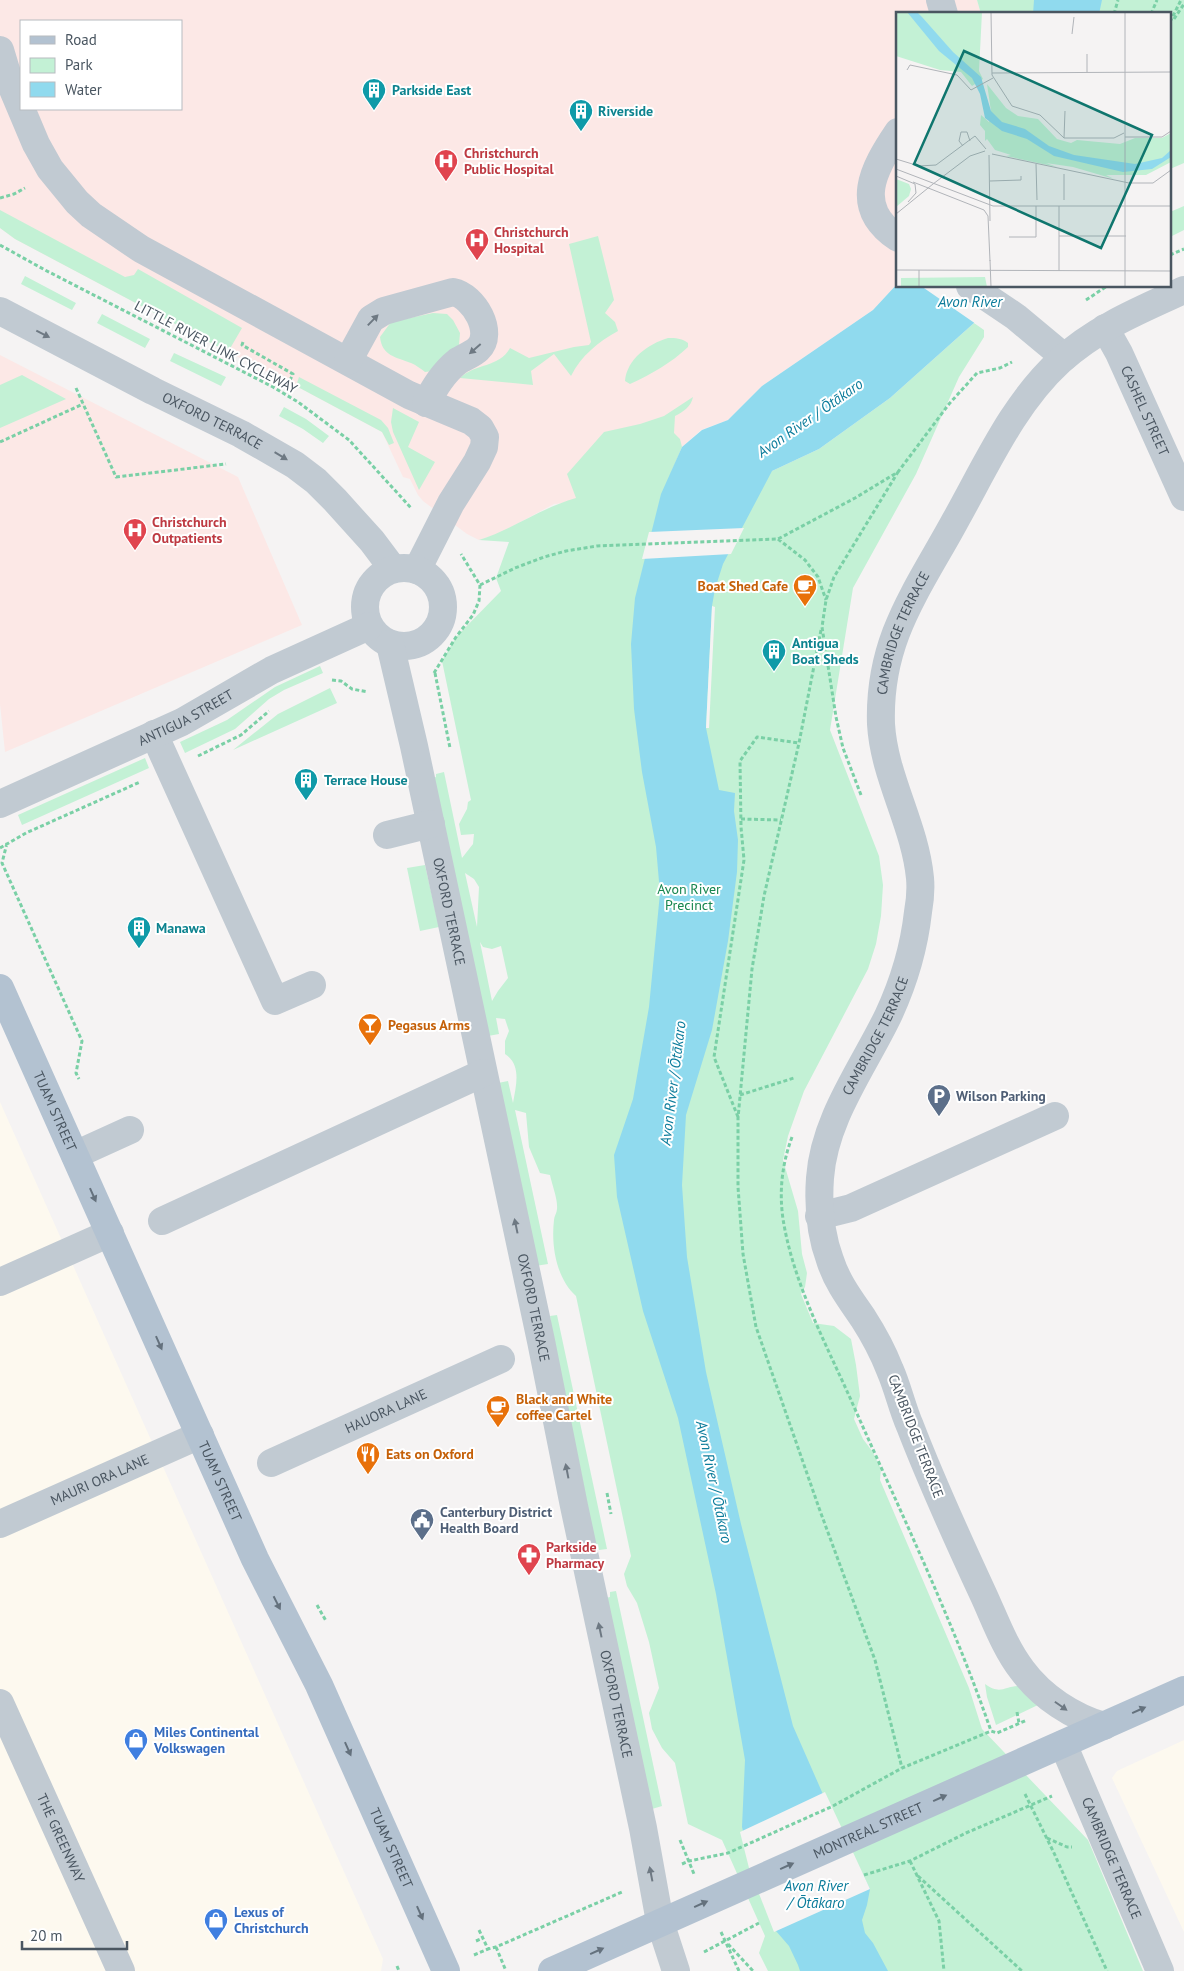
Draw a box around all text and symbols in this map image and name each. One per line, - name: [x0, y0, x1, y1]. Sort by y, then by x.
- inset map: [896, 12, 1172, 288]
- legend: [20, 20, 182, 110]
- text: Road: [65, 30, 97, 49]
- text: Park: [65, 55, 93, 74]
- building icon: Parkside East: [361, 77, 387, 111]
- text: Water: [65, 80, 102, 99]
- place label: Parkside East: [392, 81, 471, 99]
- building icon: Riverside: [568, 98, 594, 132]
- place label: Riverside: [598, 102, 653, 120]
- place label: Christchurch Public Hospital: [464, 144, 554, 178]
- hospital icon: Christchurch Public Hospital: [433, 148, 459, 182]
- place label: Christchurch Hospital: [494, 223, 569, 257]
- hospital icon: Christchurch Hospital: [464, 227, 490, 261]
- water label: Avon River: [937, 292, 1003, 311]
- street label: LITTLE RIVER LINK CYCLEWAY: [131, 296, 301, 398]
- one-way arrow: [367, 314, 379, 326]
- one-way arrow: [36, 330, 50, 338]
- one-way arrow: [469, 344, 481, 355]
- street label: CASHEL STREET: [1117, 363, 1173, 459]
- water label: Avon River / Ōtākaro: [752, 374, 866, 462]
- street label: OXFORD TERRACE: [159, 388, 266, 453]
- one-way arrow: [274, 452, 287, 461]
- place label: Christchurch Outpatients: [152, 513, 227, 547]
- hospital icon: Christchurch Outpatients: [122, 517, 148, 551]
- street label: CAMBRIDGE TERRACE: [873, 568, 934, 696]
- cafe icon: Boat Shed Cafe: [792, 573, 818, 607]
- place label: Boat Shed Cafe: [698, 577, 788, 595]
- place label: Antigua Boat Sheds: [792, 634, 859, 668]
- building icon: Antigua Boat Sheds: [761, 638, 787, 672]
- street label: ANTIGUA STREET: [135, 685, 237, 750]
- building icon: Terrace House: [293, 767, 319, 801]
- place label: Terrace House: [324, 771, 408, 789]
- street label: OXFORD TERRACE: [429, 856, 470, 967]
- park label: Avon River Precinct: [657, 880, 721, 914]
- building icon: Manawa: [126, 915, 152, 949]
- place label: Manawa: [156, 919, 206, 937]
- street label: CAMBRIDGE TERRACE: [838, 974, 912, 1098]
- bar icon: Pegasus Arms: [357, 1012, 383, 1046]
- place label: Pegasus Arms: [388, 1016, 470, 1034]
- water label: Avon River / Ōtākaro: [655, 1020, 690, 1147]
- street label: TUAM STREET: [29, 1068, 81, 1155]
- parking icon: Wilson Parking: [926, 1083, 952, 1117]
- place label: Wilson Parking: [956, 1087, 1046, 1105]
- one-way arrow: [89, 1188, 97, 1202]
- one-way arrow: [512, 1218, 520, 1233]
- street label: OXFORD TERRACE: [514, 1252, 554, 1363]
- one-way arrow: [155, 1336, 163, 1350]
- street label: CAMBRIDGE TERRACE: [884, 1372, 948, 1500]
- street label: HAUORA LANE: [342, 1385, 430, 1437]
- place label: Black and White coffee Cartel: [516, 1390, 612, 1424]
- cafe icon: Black and White coffee Cartel: [485, 1394, 511, 1428]
- water label: Avon River / Ōtākaro: [692, 1418, 737, 1545]
- street label: TUAM STREET: [194, 1438, 246, 1524]
- restaurant icon: Eats on Oxford: [355, 1441, 381, 1475]
- place label: Eats on Oxford: [386, 1445, 474, 1463]
- street label: MAURI ORA LANE: [48, 1450, 152, 1509]
- one-way arrow: [562, 1462, 570, 1478]
- place label: Canterbury District Health Board: [440, 1503, 552, 1537]
- public building icon: Canterbury District Health Board: [409, 1507, 435, 1541]
- place label: Parkside Pharmacy: [546, 1538, 605, 1572]
- pharmacy icon: Parkside Pharmacy: [516, 1542, 542, 1576]
- one-way arrow: [273, 1595, 281, 1610]
- one-way arrow: [596, 1622, 604, 1637]
- street label: OXFORD TERRACE: [596, 1648, 637, 1760]
- one-way arrow: [1054, 1701, 1068, 1711]
- one-way arrow: [1132, 1706, 1146, 1714]
- place label: Miles Continental Volkswagen: [153, 1723, 260, 1757]
- shop icon: Miles Continental Volkswagen: [123, 1727, 149, 1761]
- one-way arrow: [344, 1742, 352, 1756]
- street label: THE GREENWAY: [33, 1790, 89, 1886]
- one-way arrow: [933, 1793, 947, 1801]
- street label: CAMBRIDGE TERRACE: [1078, 1794, 1146, 1922]
- street label: MONTREAL STREET: [810, 1798, 926, 1863]
- street label: TUAM STREET: [366, 1805, 417, 1891]
- one-way arrow: [780, 1861, 794, 1869]
- one-way arrow: [647, 1866, 655, 1882]
- water label: Avon River / Ōtākaro: [783, 1876, 849, 1912]
- one-way arrow: [694, 1899, 708, 1907]
- place label: Lexus of Christchurch: [234, 1903, 309, 1937]
- one-way arrow: [417, 1906, 425, 1920]
- shop icon: Lexus of Christchurch: [203, 1907, 229, 1941]
- scale bar: [22, 1918, 128, 1950]
- text: 20 m: [30, 1926, 63, 1945]
- one-way arrow: [590, 1947, 604, 1955]

